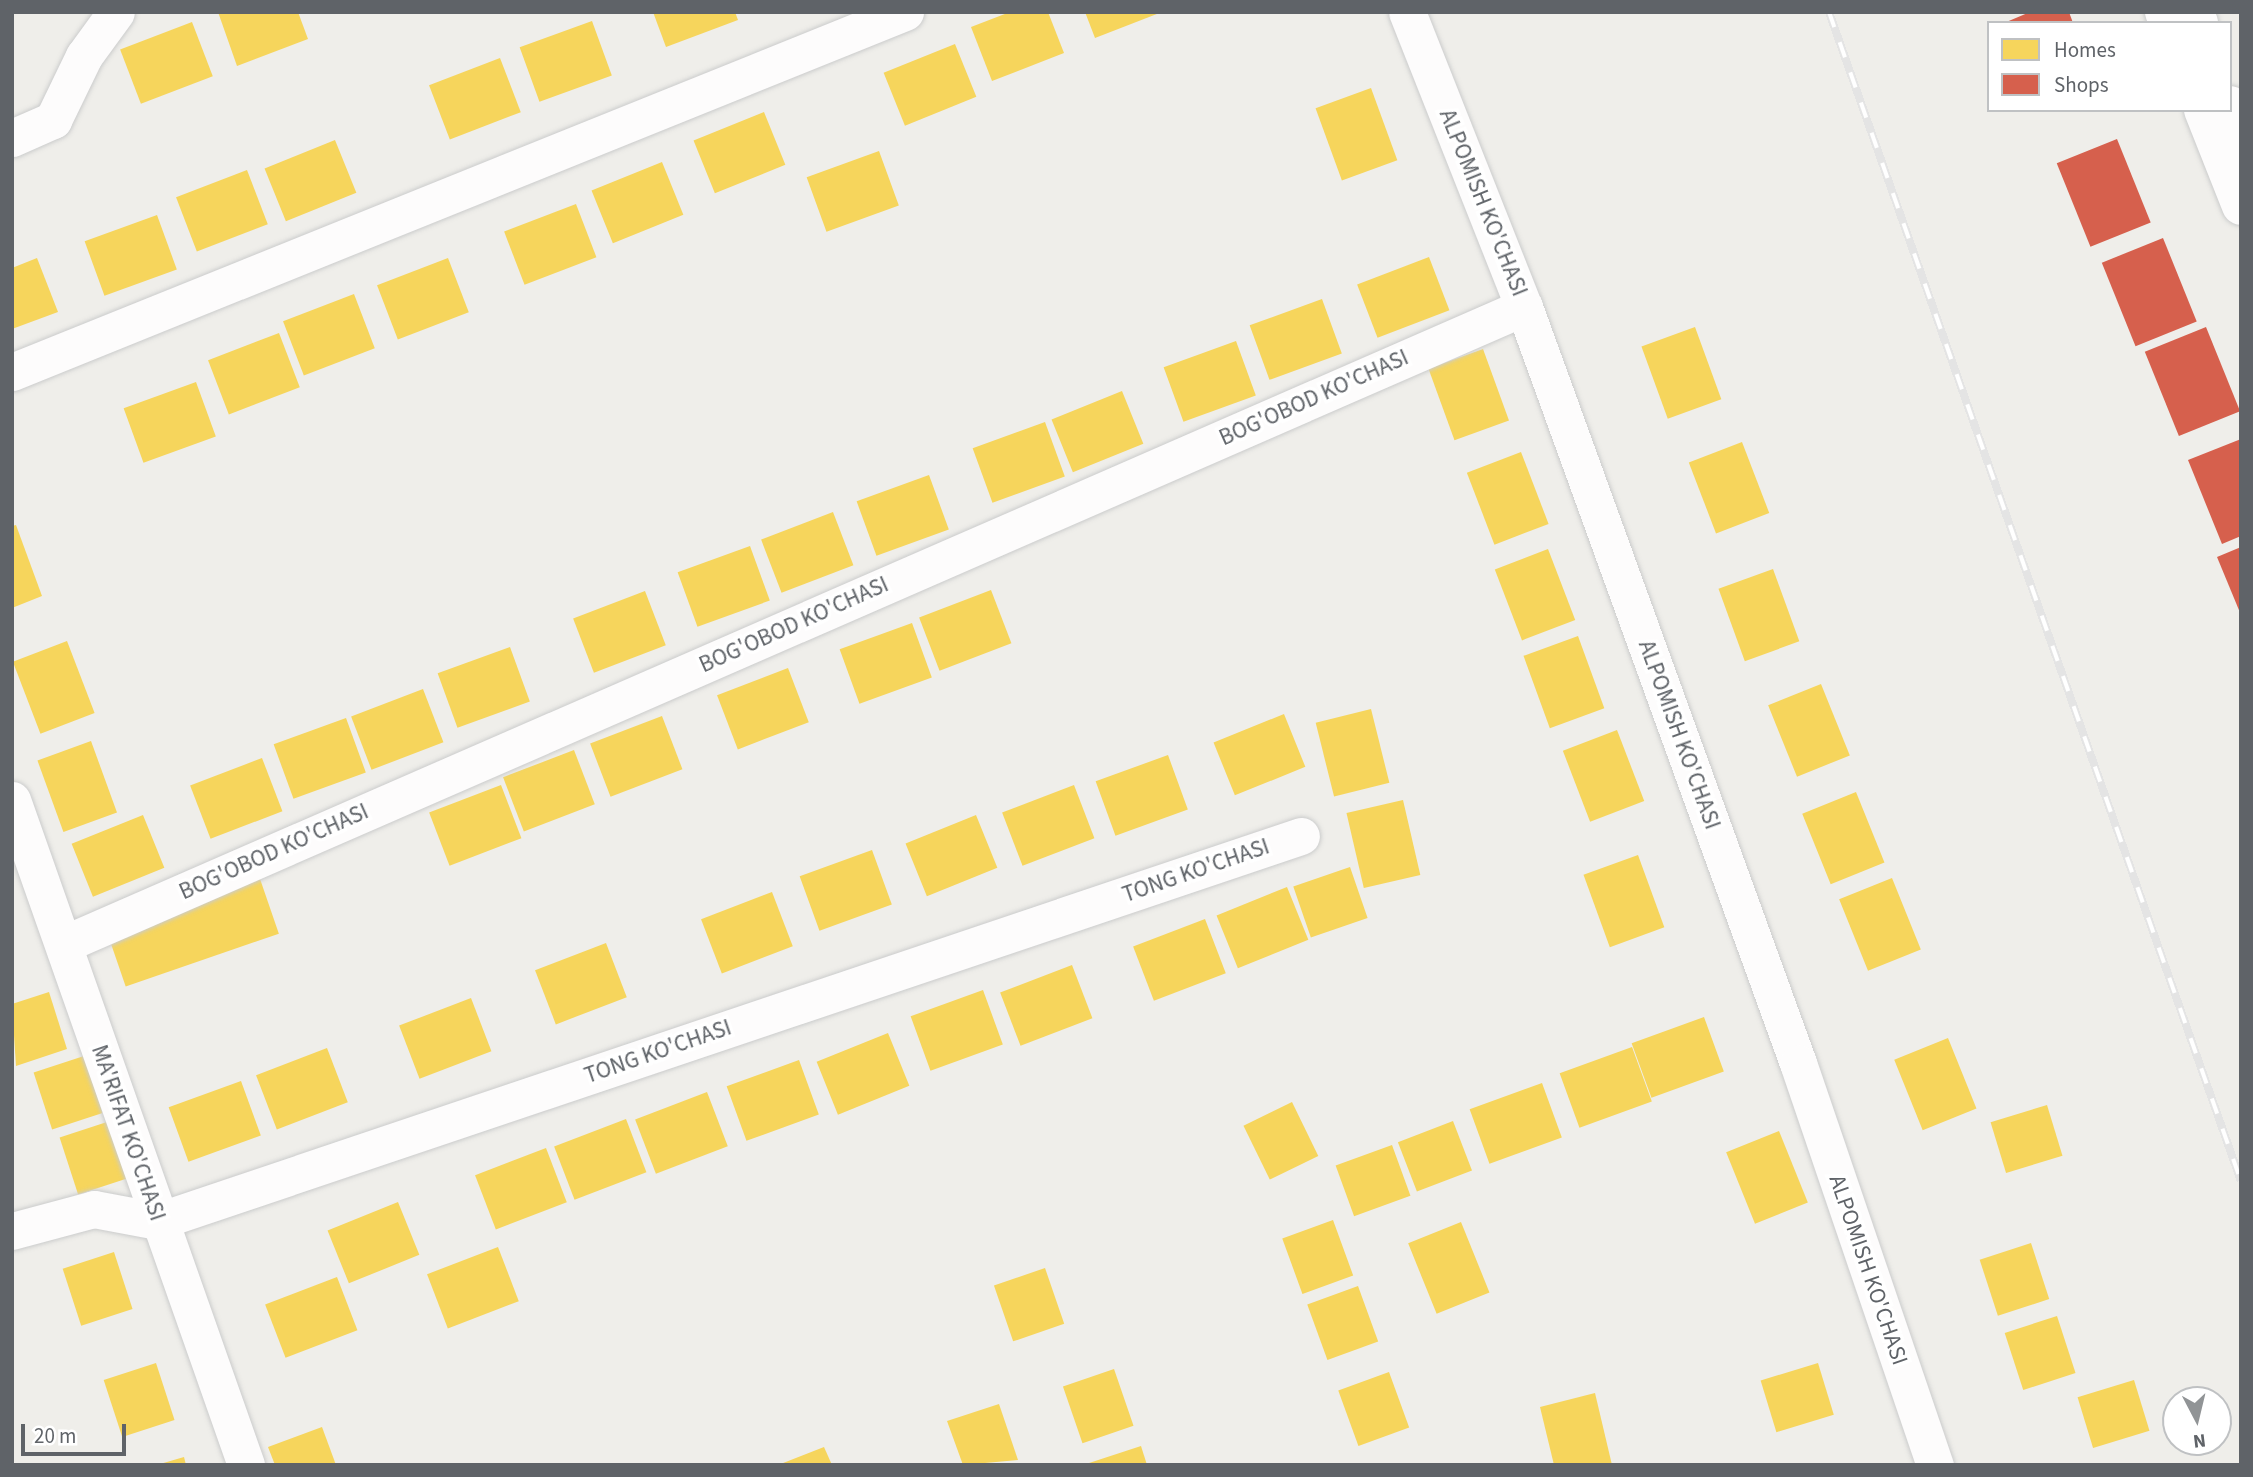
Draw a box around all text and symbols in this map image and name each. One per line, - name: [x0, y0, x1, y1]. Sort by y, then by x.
- legend: [1987, 21, 2232, 112]
- text: Homes: [2054, 35, 2116, 65]
- text: Shops: [2054, 70, 2108, 100]
- street label: ALPOMISH KO'CHASI: [1433, 105, 1533, 301]
- street label: BOG'OBOD KO'CHASI: [1215, 344, 1413, 452]
- street label: BOG'OBOD KO'CHASI: [695, 571, 893, 679]
- street label: ALPOMISH KO'CHASI: [1632, 637, 1726, 833]
- street label: BOG'OBOD KO'CHASI: [175, 798, 373, 906]
- street label: TONG KO'CHASI: [1119, 833, 1273, 909]
- street label: TONG KO'CHASI: [581, 1014, 735, 1090]
- street label: MA'RIFAT KO'CHASI: [85, 1041, 171, 1225]
- street label: ALPOMISH KO'CHASI: [1822, 1171, 1914, 1369]
- north arrow: [2162, 1386, 2232, 1456]
- scale bar: [24, 1410, 130, 1454]
- text: 20 m: [34, 1421, 76, 1451]
- text: N: [2191, 1426, 2207, 1455]

